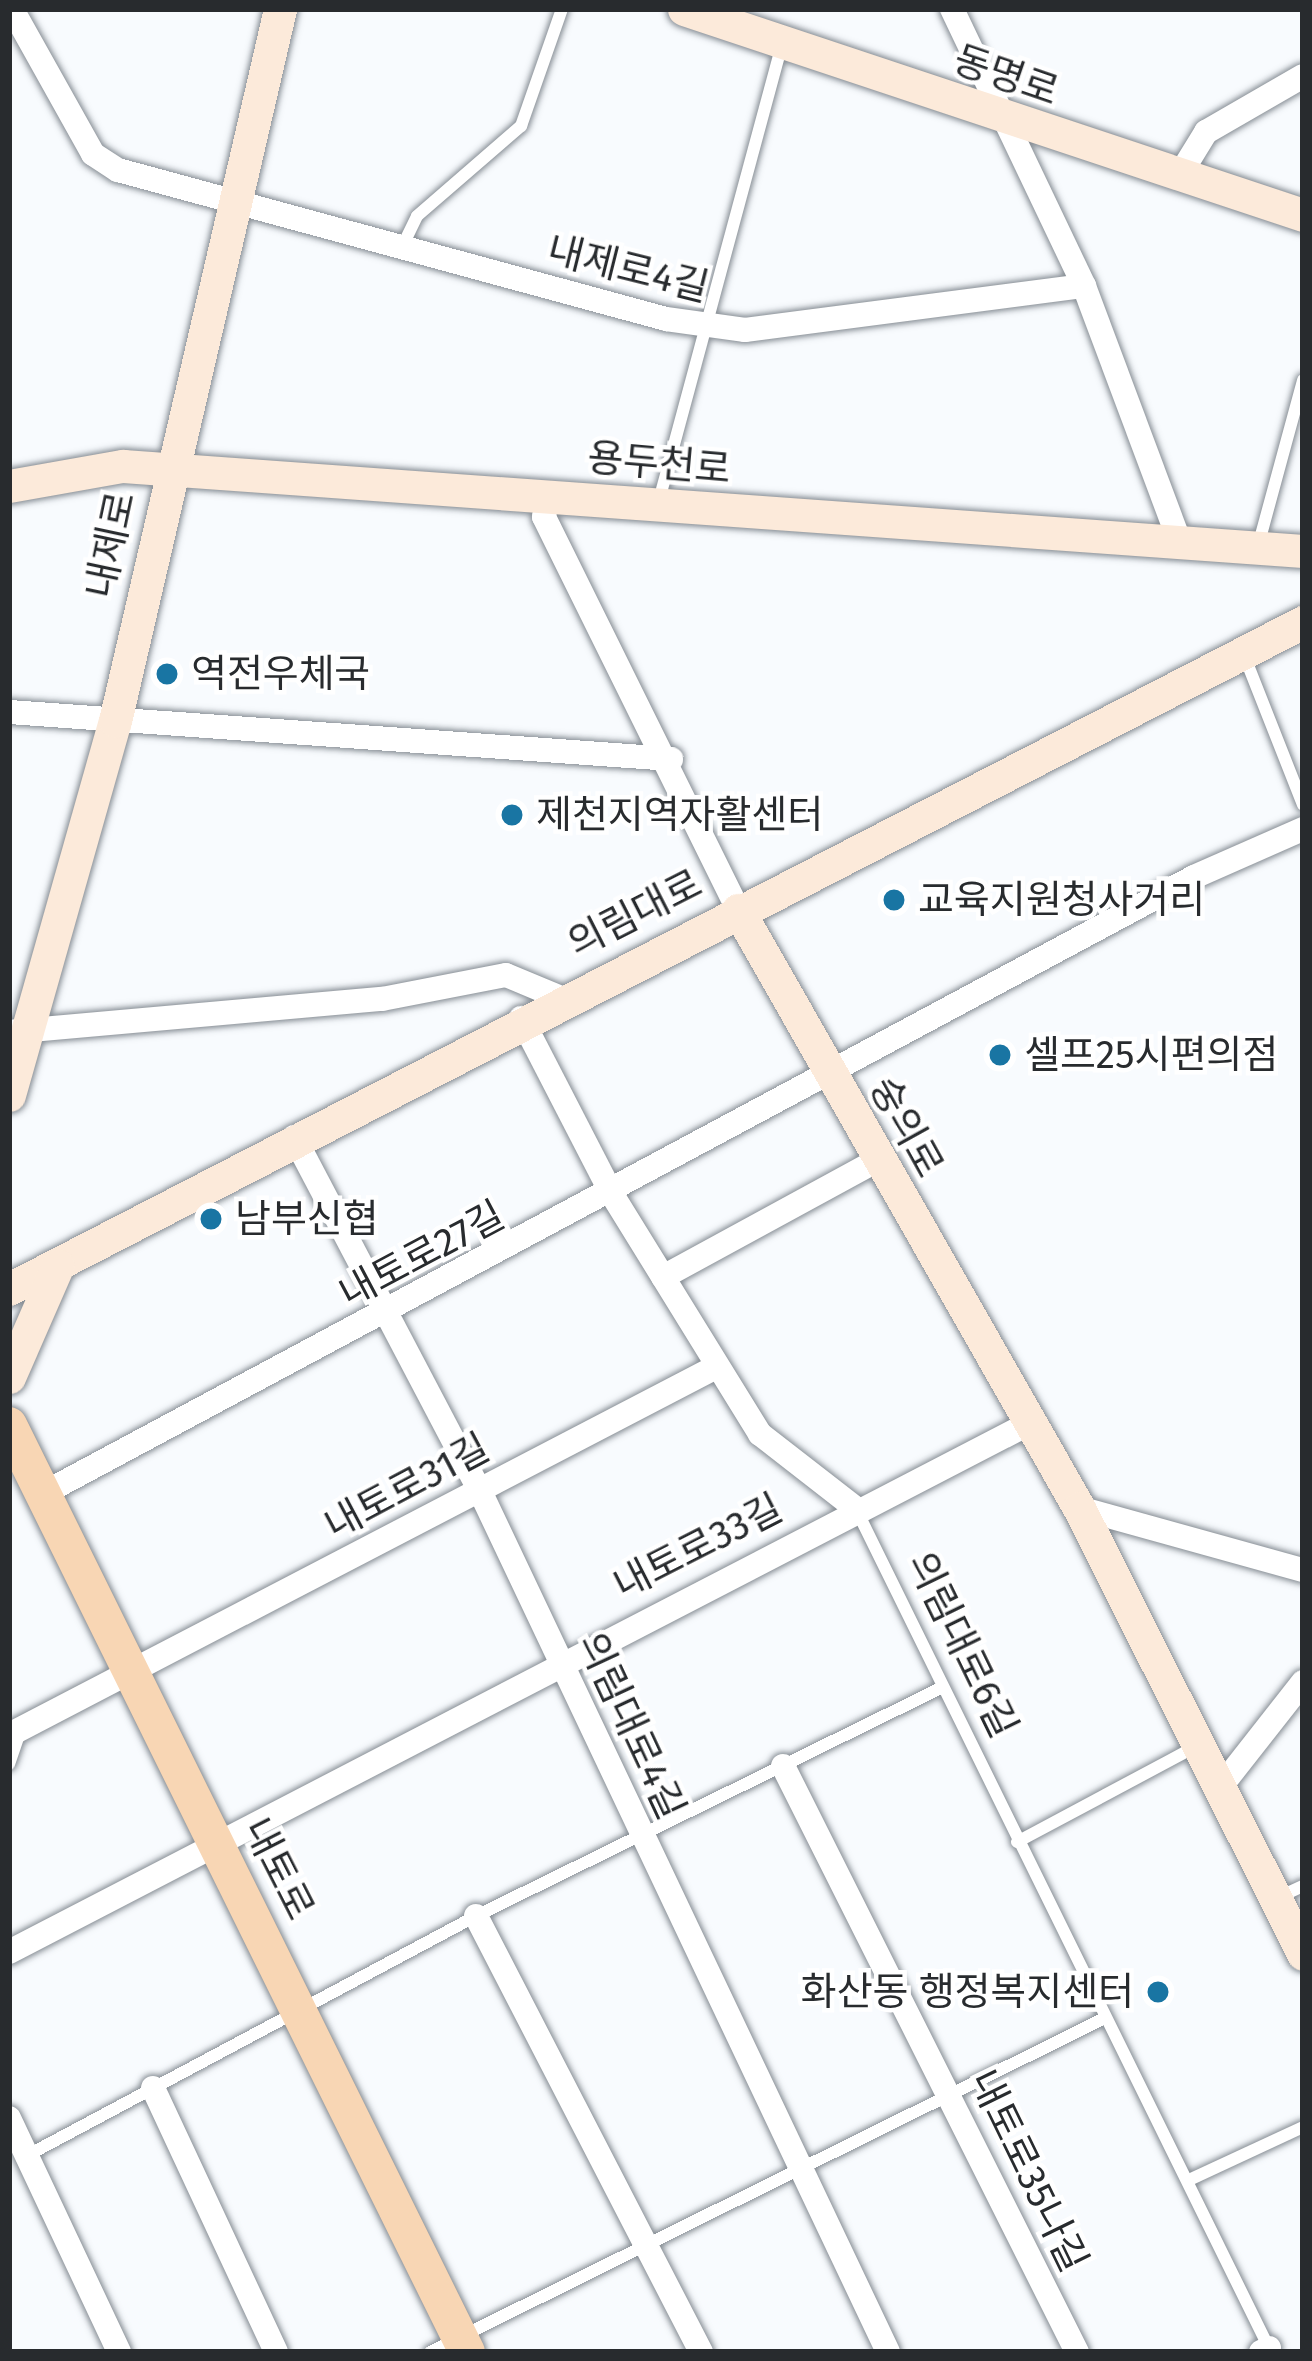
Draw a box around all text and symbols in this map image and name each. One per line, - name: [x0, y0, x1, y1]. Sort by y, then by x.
- street label: 동명로: [947, 36, 1065, 116]
- street label: 내제로4길: [543, 226, 713, 312]
- street label: 용두천로: [585, 434, 733, 494]
- street label: 내제로: [77, 487, 145, 603]
- place label: 역전우체국: [191, 651, 370, 697]
- marker: 역전우체국: [154, 661, 180, 687]
- place label: 제천지역자활센터: [536, 792, 823, 838]
- marker: 제천지역자활센터: [499, 802, 525, 828]
- street label: 의림대로: [560, 861, 710, 967]
- place label: 교육지원청사거리: [918, 877, 1205, 923]
- marker: 교육지원청사거리: [881, 887, 907, 913]
- place label: 셀프25시편의점: [1024, 1032, 1278, 1078]
- marker: 셀프25시편의점: [987, 1042, 1013, 1068]
- street label: 숭의로: [859, 1069, 953, 1185]
- street label: 내토로27길: [332, 1192, 512, 1318]
- place label: 남부신협: [235, 1196, 379, 1242]
- marker: 남부신협: [198, 1206, 224, 1232]
- street label: 내토로31길: [317, 1424, 497, 1550]
- street label: 내토로33길: [606, 1485, 790, 1609]
- street label: 의림대로6길: [897, 1545, 1027, 1745]
- street label: 의림대로4길: [567, 1625, 695, 1827]
- street label: 내토로: [233, 1810, 323, 1928]
- place label: 화산동 행정복지센터: [801, 1969, 1134, 2015]
- marker: 화산동 행정복지센터: [1145, 1979, 1171, 2005]
- street label: 내토로35나길: [959, 2063, 1097, 2279]

